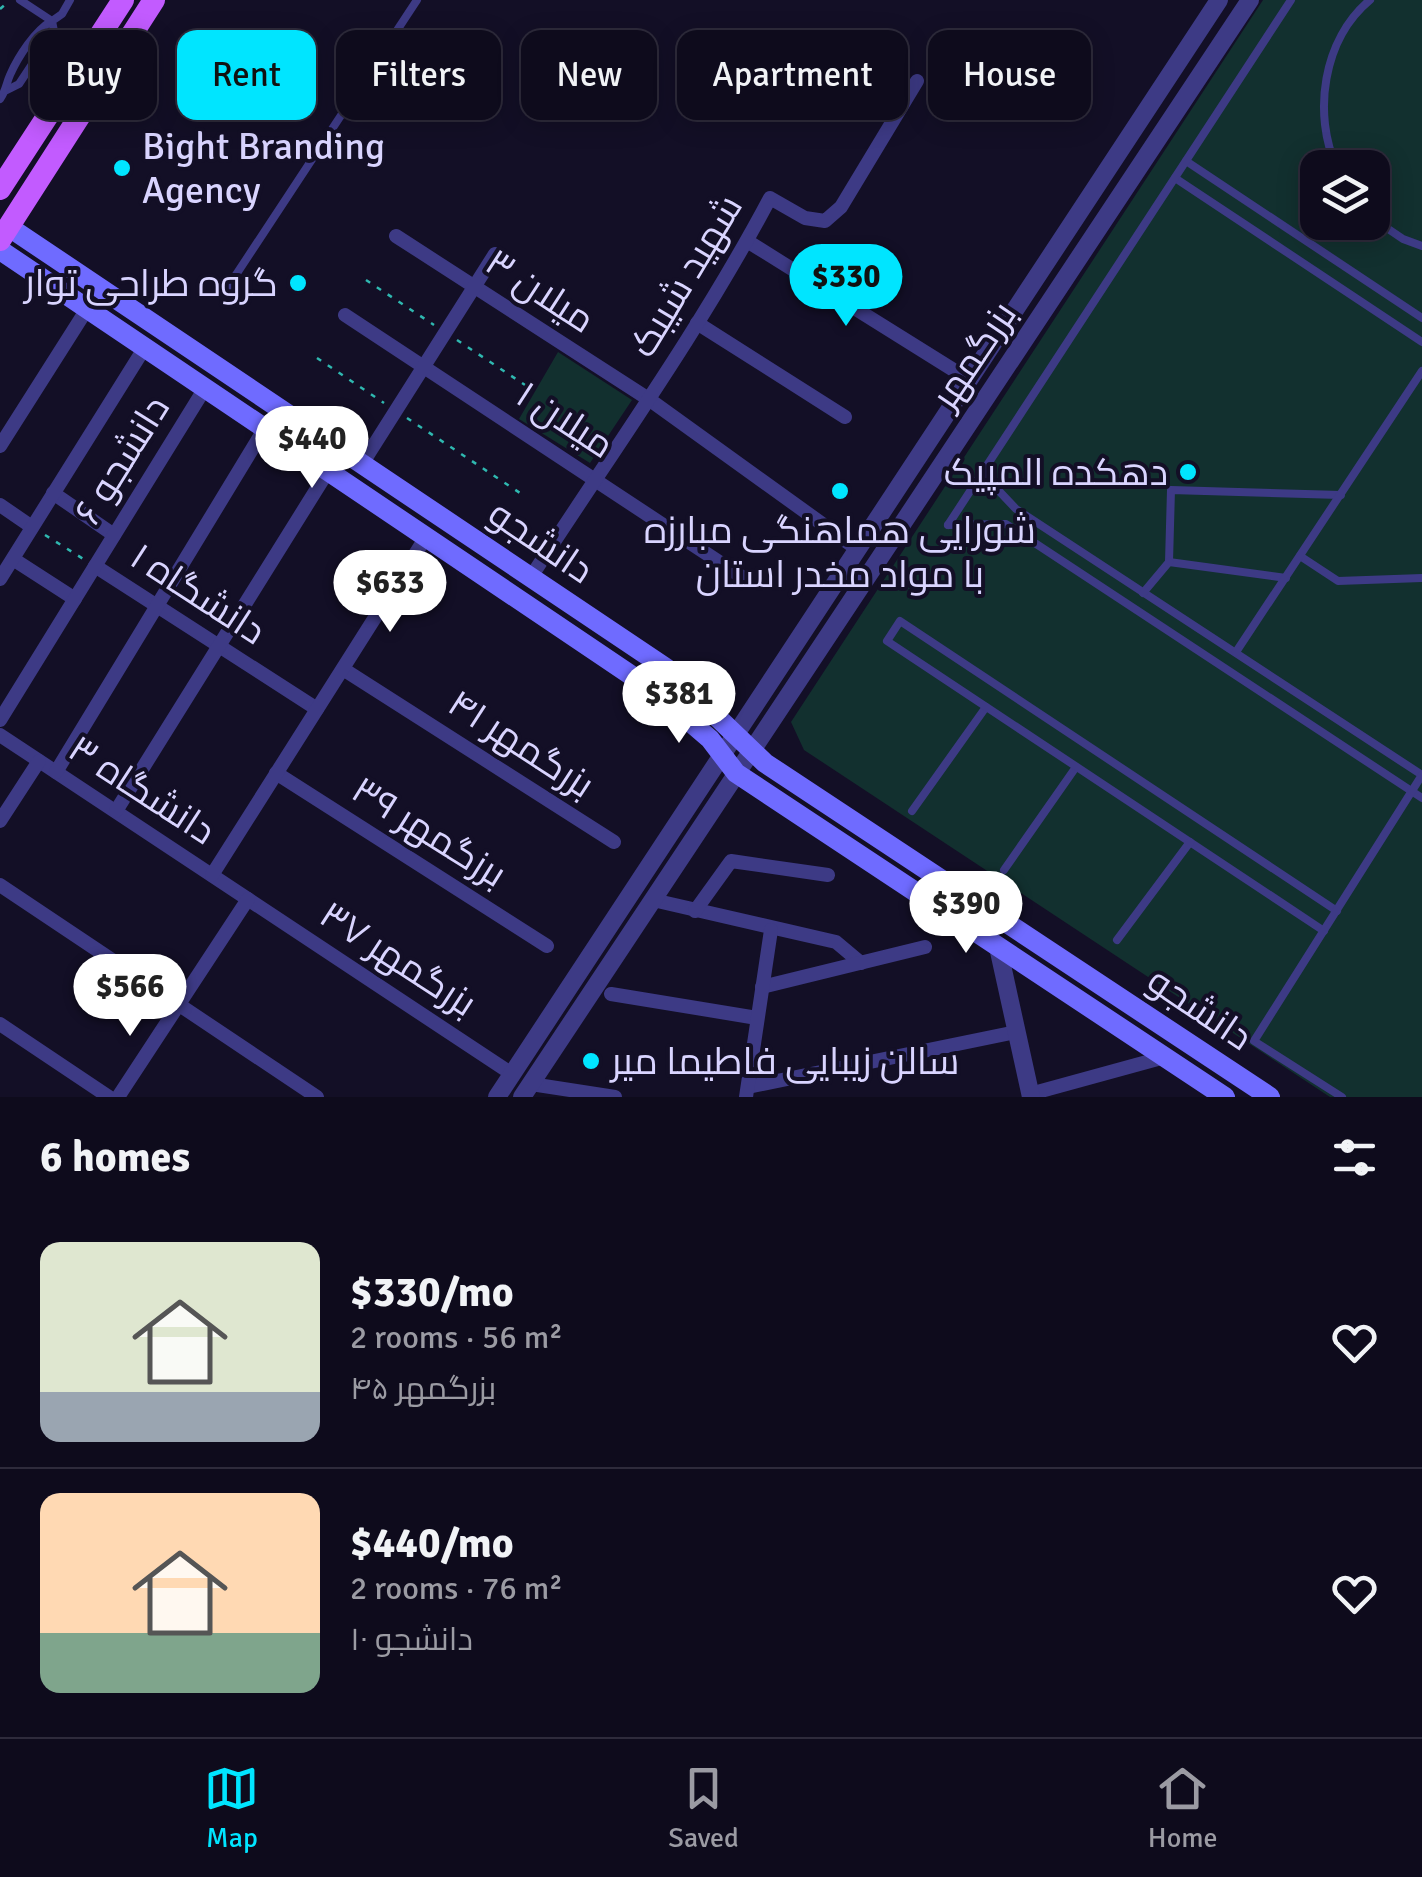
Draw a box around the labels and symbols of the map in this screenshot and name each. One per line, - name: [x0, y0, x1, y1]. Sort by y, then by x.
- place label: Bight Branding Agency: [142, 123, 385, 214]
- marker: Bight Branding Agency: [111, 157, 133, 179]
- street label: شهید شیبک: [619, 186, 753, 366]
- street label: میلان ۳: [477, 238, 603, 344]
- pin: $330: [787, 244, 905, 329]
- place label: گروه طراحی توار: [22, 260, 278, 307]
- marker: گروه طراحی توار: [287, 272, 309, 294]
- street label: بزرگمهر: [920, 292, 1027, 419]
- street label: میلان ۱: [508, 371, 622, 469]
- street label: دانشجو ۶: [64, 387, 180, 533]
- pin: $440: [253, 406, 371, 491]
- place label: دهکده المپیک: [944, 449, 1168, 496]
- marker: دهکده المپیک: [1177, 461, 1199, 483]
- marker: شورایی هماهنگی مبارزه با مواد مخدر استان: [829, 480, 851, 502]
- street label: دانشجو: [480, 490, 602, 594]
- place label: شورایی هماهنگی مبارزه با مواد مخدر استان: [644, 507, 1036, 598]
- street label: دانشگاه ۱: [122, 533, 274, 655]
- pin: $633: [331, 550, 449, 635]
- pin: $381: [620, 661, 738, 746]
- street label: بزرگمهر ۴۱: [439, 679, 603, 809]
- street label: دانشگاه ۳: [60, 725, 224, 855]
- street label: برزگمهر ۳۹: [343, 766, 515, 898]
- pin: $390: [907, 871, 1025, 956]
- street label: بزرگمهر ۳۷: [311, 891, 485, 1027]
- pin: $566: [71, 954, 189, 1039]
- street label: دانشجو: [1139, 957, 1261, 1061]
- place label: سالن زیبایی فاطیما میر: [609, 1038, 960, 1085]
- marker: سالن زیبایی فاطیما میر: [580, 1050, 602, 1072]

